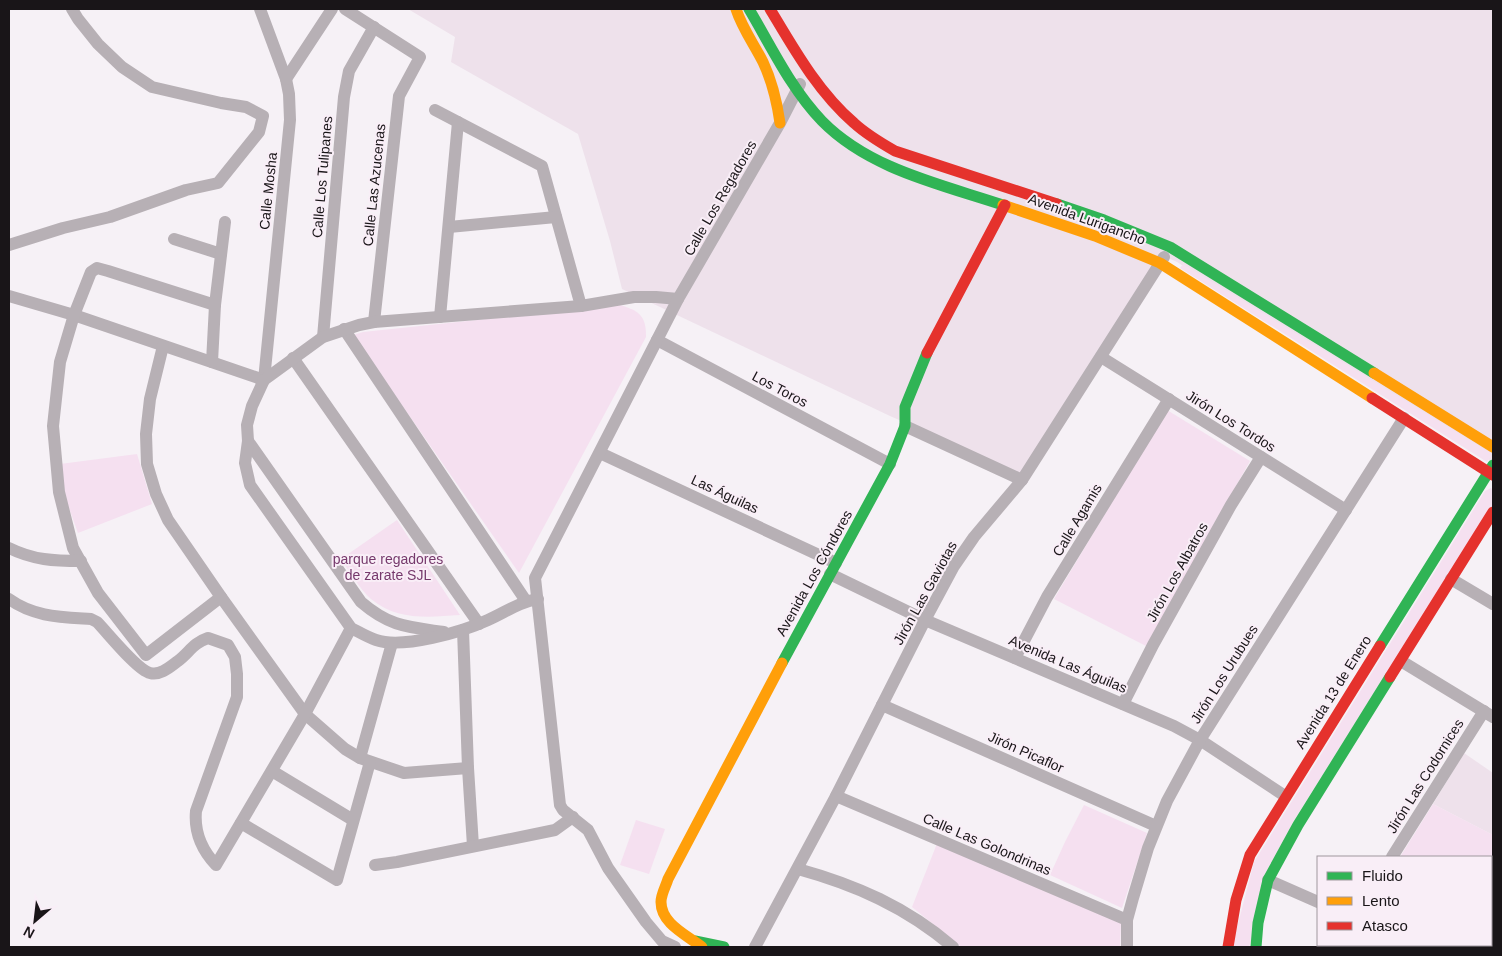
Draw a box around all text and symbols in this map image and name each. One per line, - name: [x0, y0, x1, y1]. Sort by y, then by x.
- street label: Calle Los Tulipanes: [309, 115, 335, 239]
- street label: Calle Las Azucenas: [360, 123, 388, 247]
- street label: Calle Los Regadores: [680, 137, 760, 259]
- street label: Calle Mosha: [256, 151, 280, 231]
- street label: Avenida Lurigancho: [1026, 190, 1148, 248]
- street label: Los Toros: [750, 368, 810, 410]
- street label: Jirón Los Tordos: [1183, 387, 1279, 455]
- street label: Las Águilas: [689, 471, 761, 517]
- street label: Calle Agamis: [1049, 481, 1105, 559]
- street label: Avenida Los Cóndores: [773, 507, 855, 639]
- street label: Jirón Los Albatros: [1143, 519, 1211, 625]
- street label: Jirón Las Gaviotas: [890, 538, 960, 648]
- park label: parque regadores de zarate SJL: [333, 551, 443, 583]
- street label: Jirón Los Urubues: [1187, 622, 1261, 726]
- street label: Avenida Las Águilas: [1007, 632, 1129, 696]
- street label: Avenida 13 de Enero: [1292, 632, 1374, 752]
- street label: Jirón Las Codornices: [1383, 716, 1467, 836]
- street label: Jirón Picaflor: [986, 728, 1067, 776]
- street label: Calle Las Golondrinas: [920, 810, 1054, 878]
- legend: [1317, 856, 1492, 946]
- text: Fluido: [1362, 867, 1403, 884]
- text: Lento: [1362, 892, 1400, 909]
- north arrow: [10, 896, 60, 946]
- text: Atasco: [1362, 917, 1408, 934]
- text: N: [21, 923, 37, 942]

